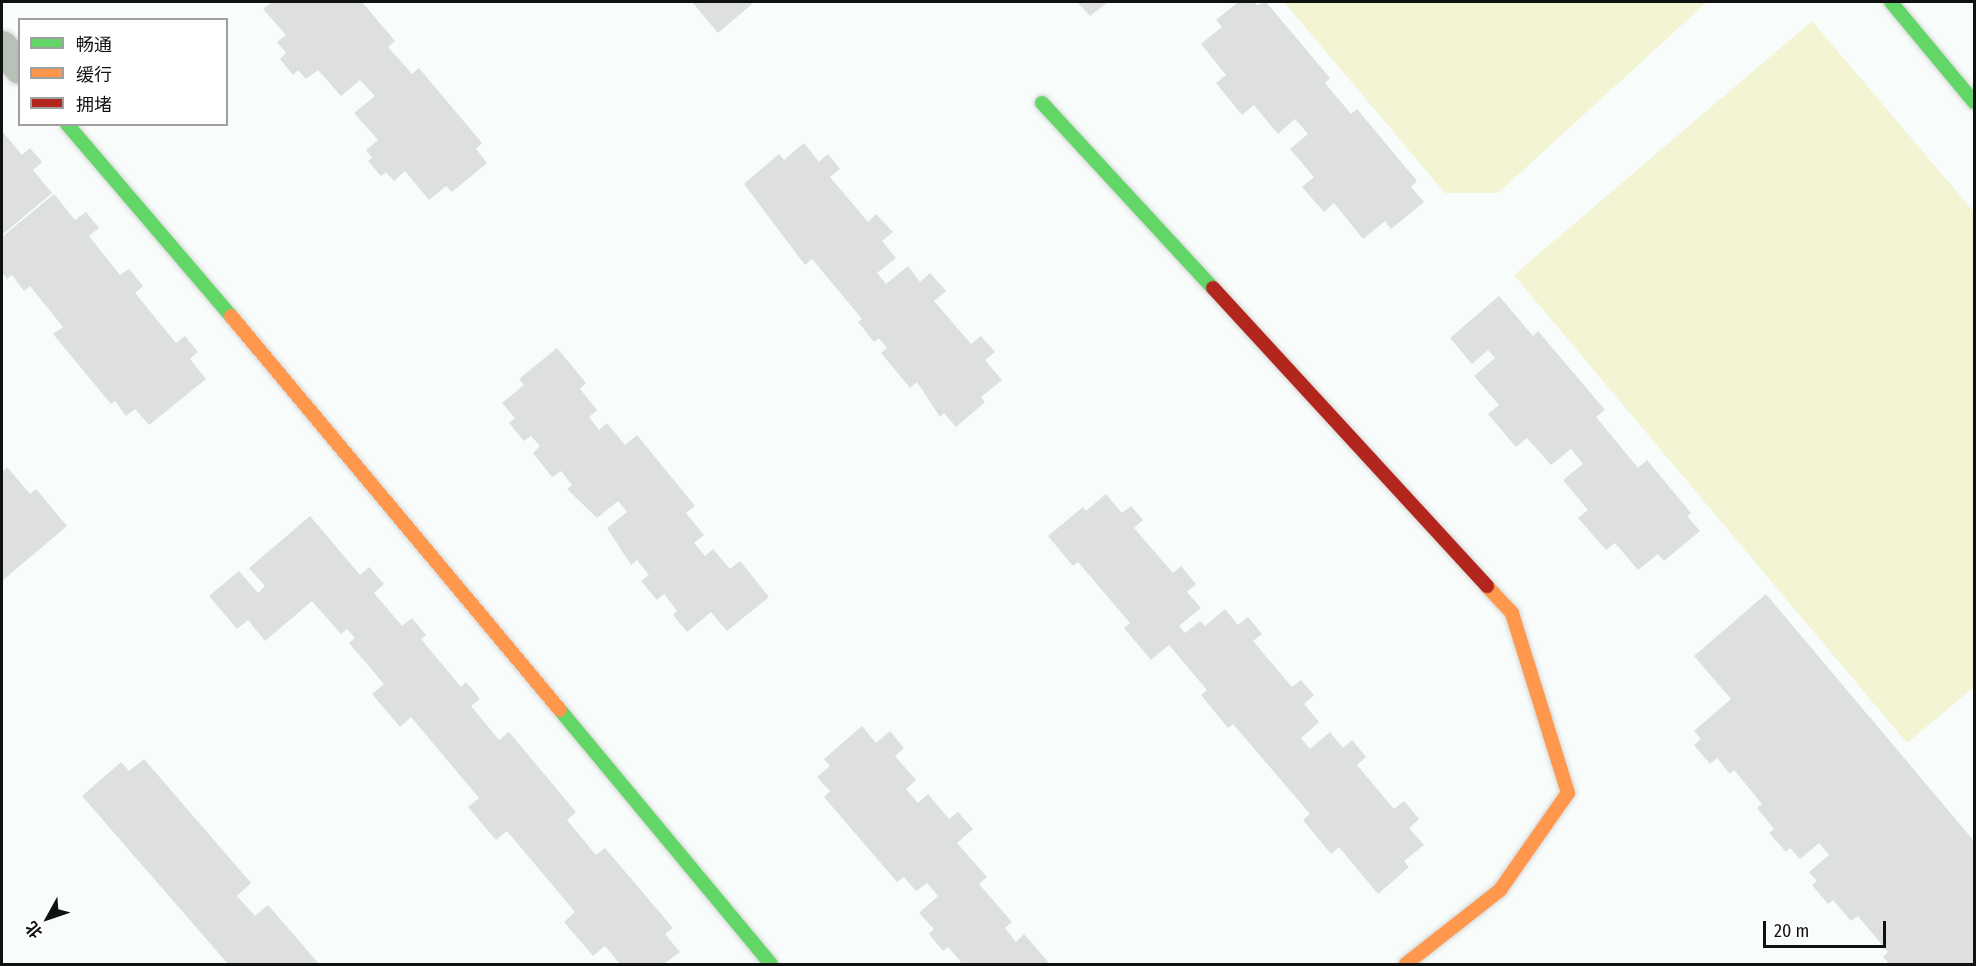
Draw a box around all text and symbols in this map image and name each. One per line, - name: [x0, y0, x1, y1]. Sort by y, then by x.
- legend: [18, 18, 228, 126]
- text: 畅通: [76, 34, 112, 56]
- text: 缓行: [76, 64, 112, 86]
- text: 拥堵: [76, 94, 112, 116]
- north arrow: [18, 888, 78, 948]
- scale bar: [1766, 909, 1889, 947]
- text: 北: [21, 918, 46, 942]
- text: 20 m: [1774, 920, 1809, 942]

